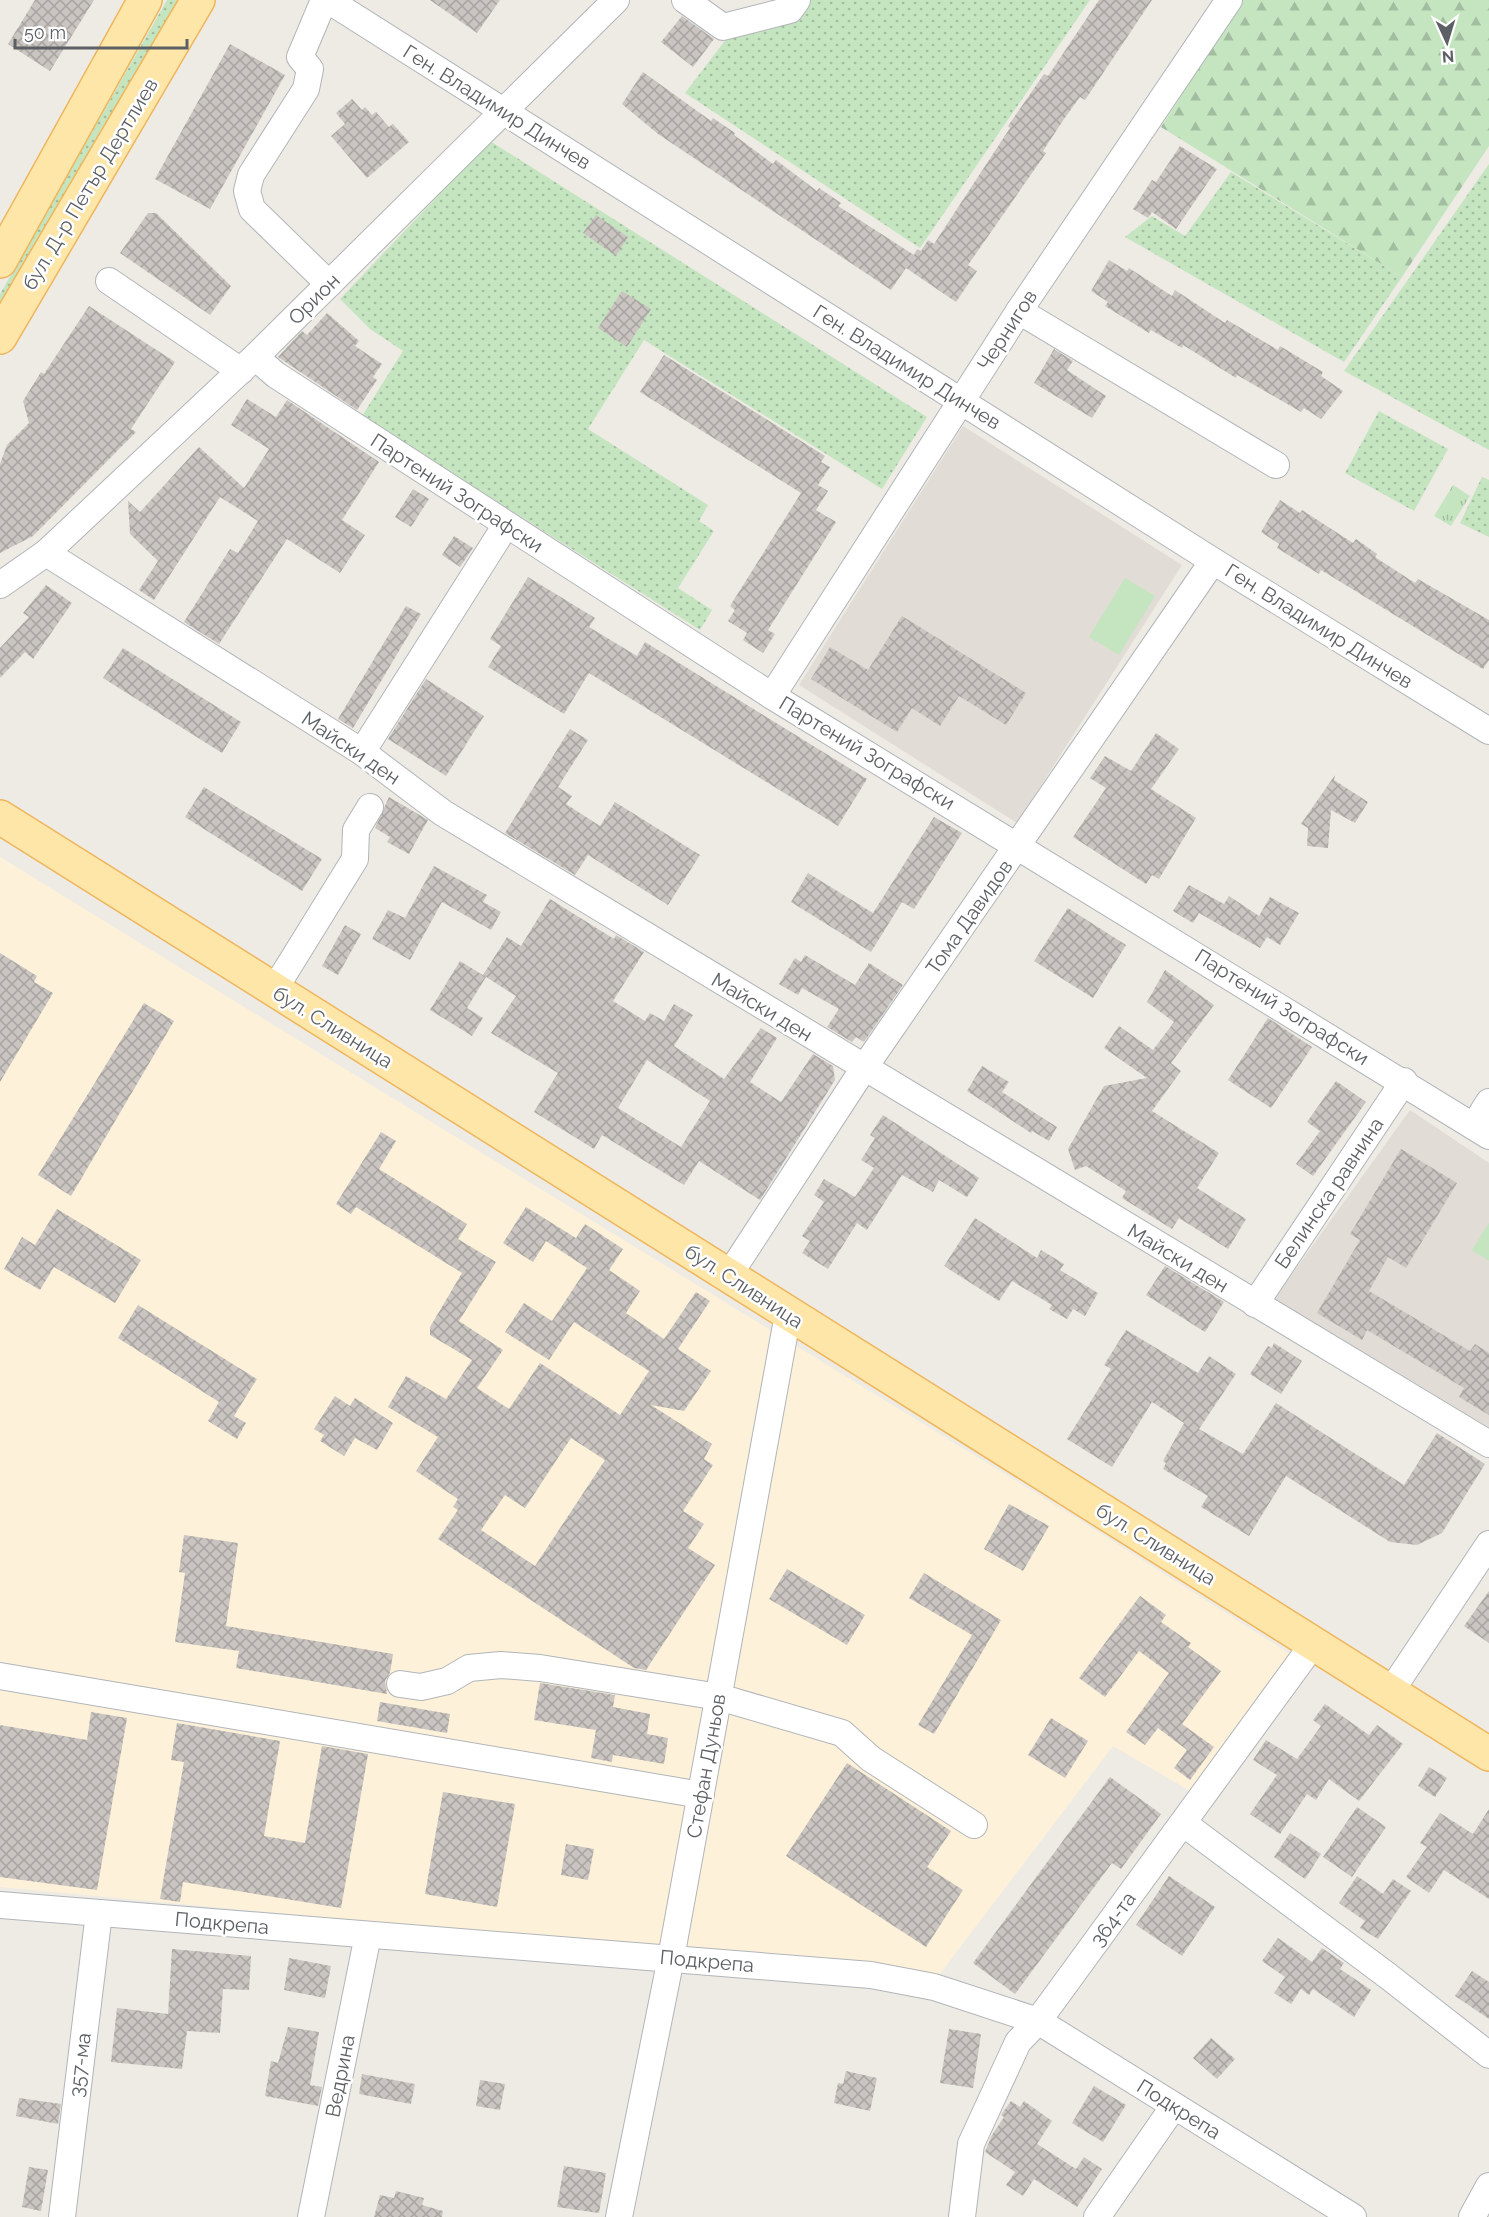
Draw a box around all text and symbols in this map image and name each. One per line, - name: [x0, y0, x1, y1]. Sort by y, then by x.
- scale bar: [15, 12, 188, 50]
- north arrow: [1417, 12, 1477, 72]
- text: 50 m: [24, 22, 66, 43]
- street label: Ген. Владимир Динчев: [399, 40, 595, 174]
- text: N: [1441, 47, 1455, 66]
- street label: бул. Д-р Петър Дертлиев: [17, 74, 163, 294]
- street label: Орион: [283, 268, 345, 330]
- street label: Чернигов: [972, 285, 1042, 375]
- street label: Ген. Владимир Динчев: [809, 300, 1005, 434]
- street label: Партений Зографски: [366, 428, 548, 558]
- street label: Ген. Владимир Динчев: [1221, 559, 1417, 693]
- street label: Партений Зографски: [775, 691, 959, 815]
- street label: Майски ден: [297, 706, 405, 790]
- street label: Тома Давидов: [921, 855, 1017, 979]
- street label: Партений Зографски: [1191, 944, 1373, 1070]
- street label: Майски ден: [707, 967, 817, 1047]
- street label: бул. Сливница: [269, 981, 397, 1073]
- street label: Белинска равнина: [1270, 1113, 1388, 1273]
- street label: Майски ден: [1123, 1218, 1233, 1298]
- street label: бул. Сливница: [680, 1239, 808, 1333]
- street label: бул. Сливница: [1092, 1498, 1220, 1590]
- street label: Стефан Дуньов: [681, 1692, 731, 1840]
- street label: 364-та: [1085, 1887, 1141, 1951]
- street label: Подкрепа: [174, 1907, 270, 1939]
- street label: Подкрепа: [659, 1945, 755, 1977]
- street label: 357-ма: [64, 2031, 96, 2099]
- street label: Ведрина: [320, 2033, 360, 2119]
- street label: Подкрепа: [1133, 2074, 1225, 2144]

